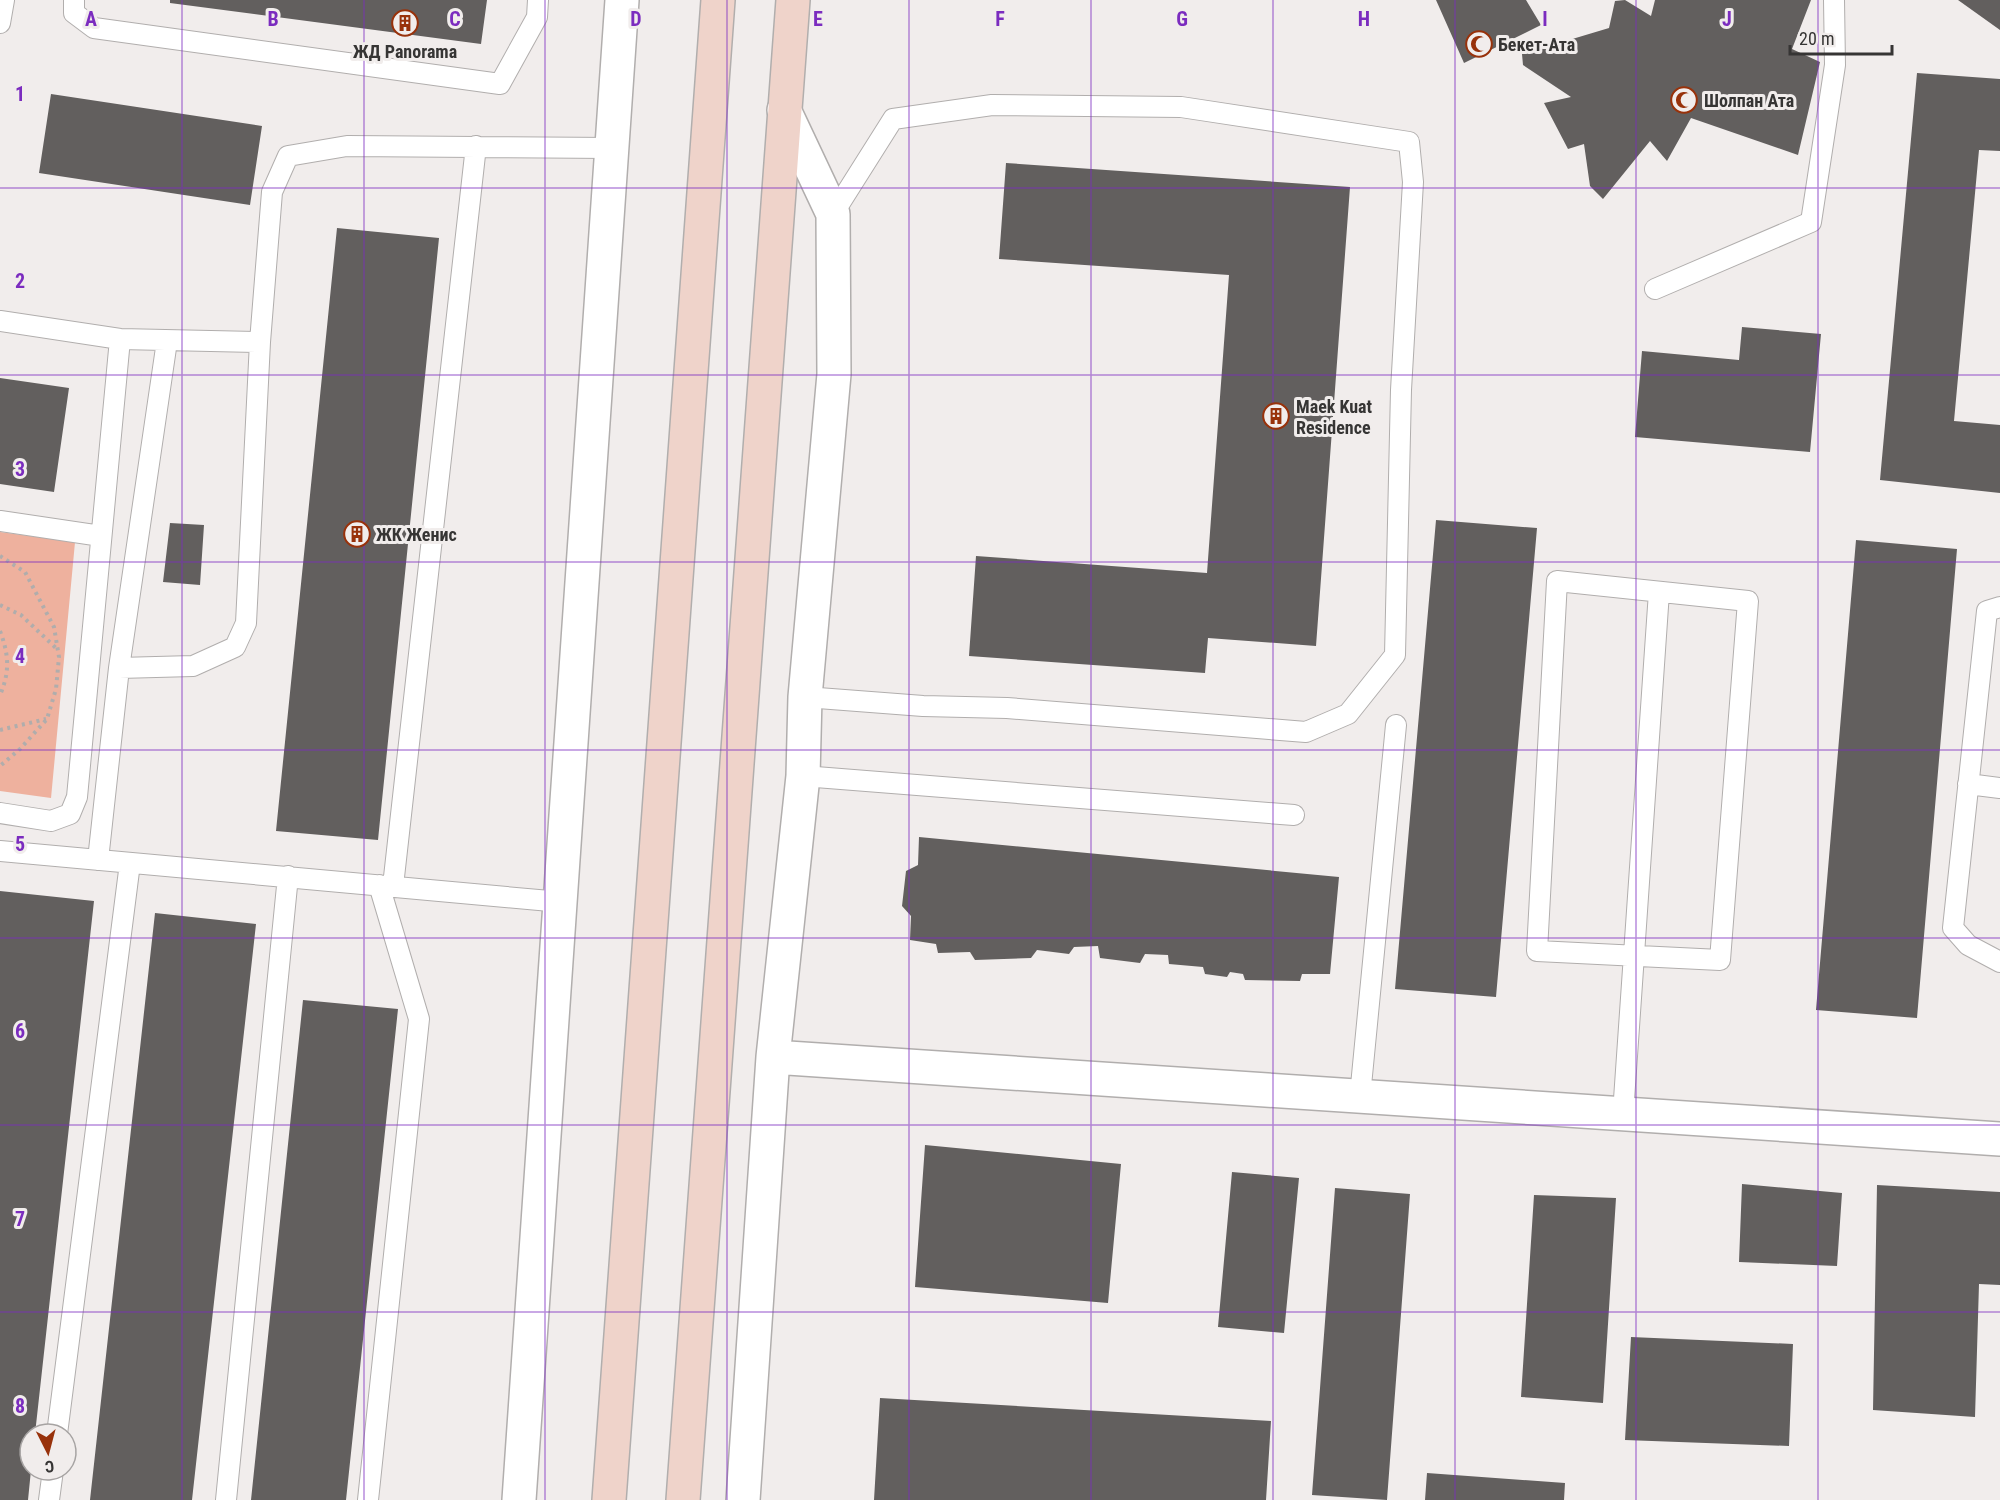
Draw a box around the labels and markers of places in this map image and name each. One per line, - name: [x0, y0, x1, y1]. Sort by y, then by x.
- building icon: ЖД Panorama: [390, 8, 420, 38]
- mosque icon: Бекет-Ата: [1464, 29, 1494, 59]
- place label: Бекет-Ата: [1498, 34, 1575, 55]
- place label: ЖД Panorama: [353, 41, 457, 62]
- mosque icon: Шолпан Ата: [1669, 85, 1699, 115]
- place label: Шолпан Ата: [1704, 90, 1794, 111]
- place label: Maek Kuat Residence: [1296, 396, 1373, 438]
- building icon: Maek Kuat Residence: [1261, 401, 1291, 431]
- building icon: ЖК Женис: [342, 519, 372, 549]
- place label: ЖК Женис: [376, 524, 457, 545]

